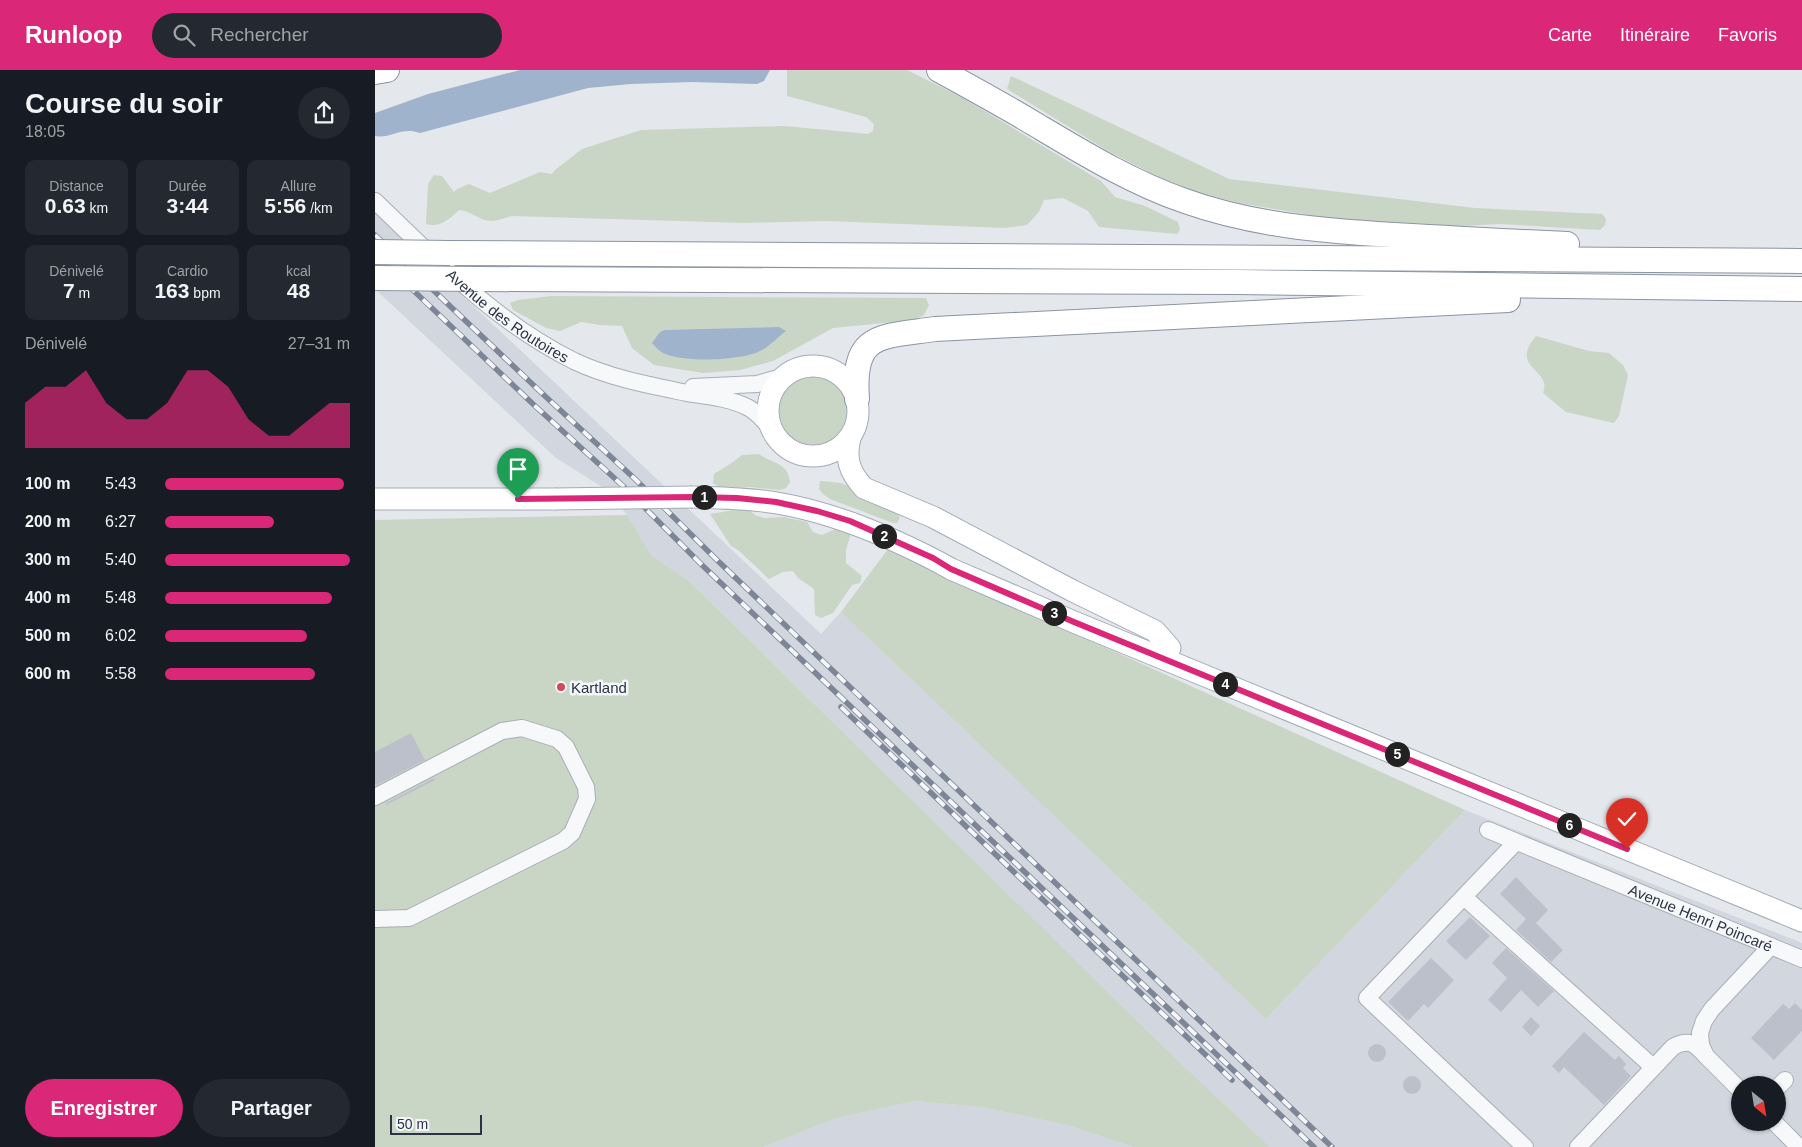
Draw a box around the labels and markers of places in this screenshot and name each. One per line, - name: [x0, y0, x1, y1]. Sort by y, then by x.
- pin: [497, 448, 539, 499]
- pin: 1: [691, 484, 717, 510]
- pin: 2: [871, 524, 897, 548]
- pin: 3: [1041, 600, 1067, 626]
- pin: 4: [1213, 672, 1237, 696]
- place label: Kartland: [571, 679, 627, 696]
- marker: Kartland: [555, 681, 567, 693]
- pin: 5: [1385, 742, 1409, 766]
- pin: [1606, 798, 1648, 849]
- pin: 6: [1557, 812, 1581, 838]

